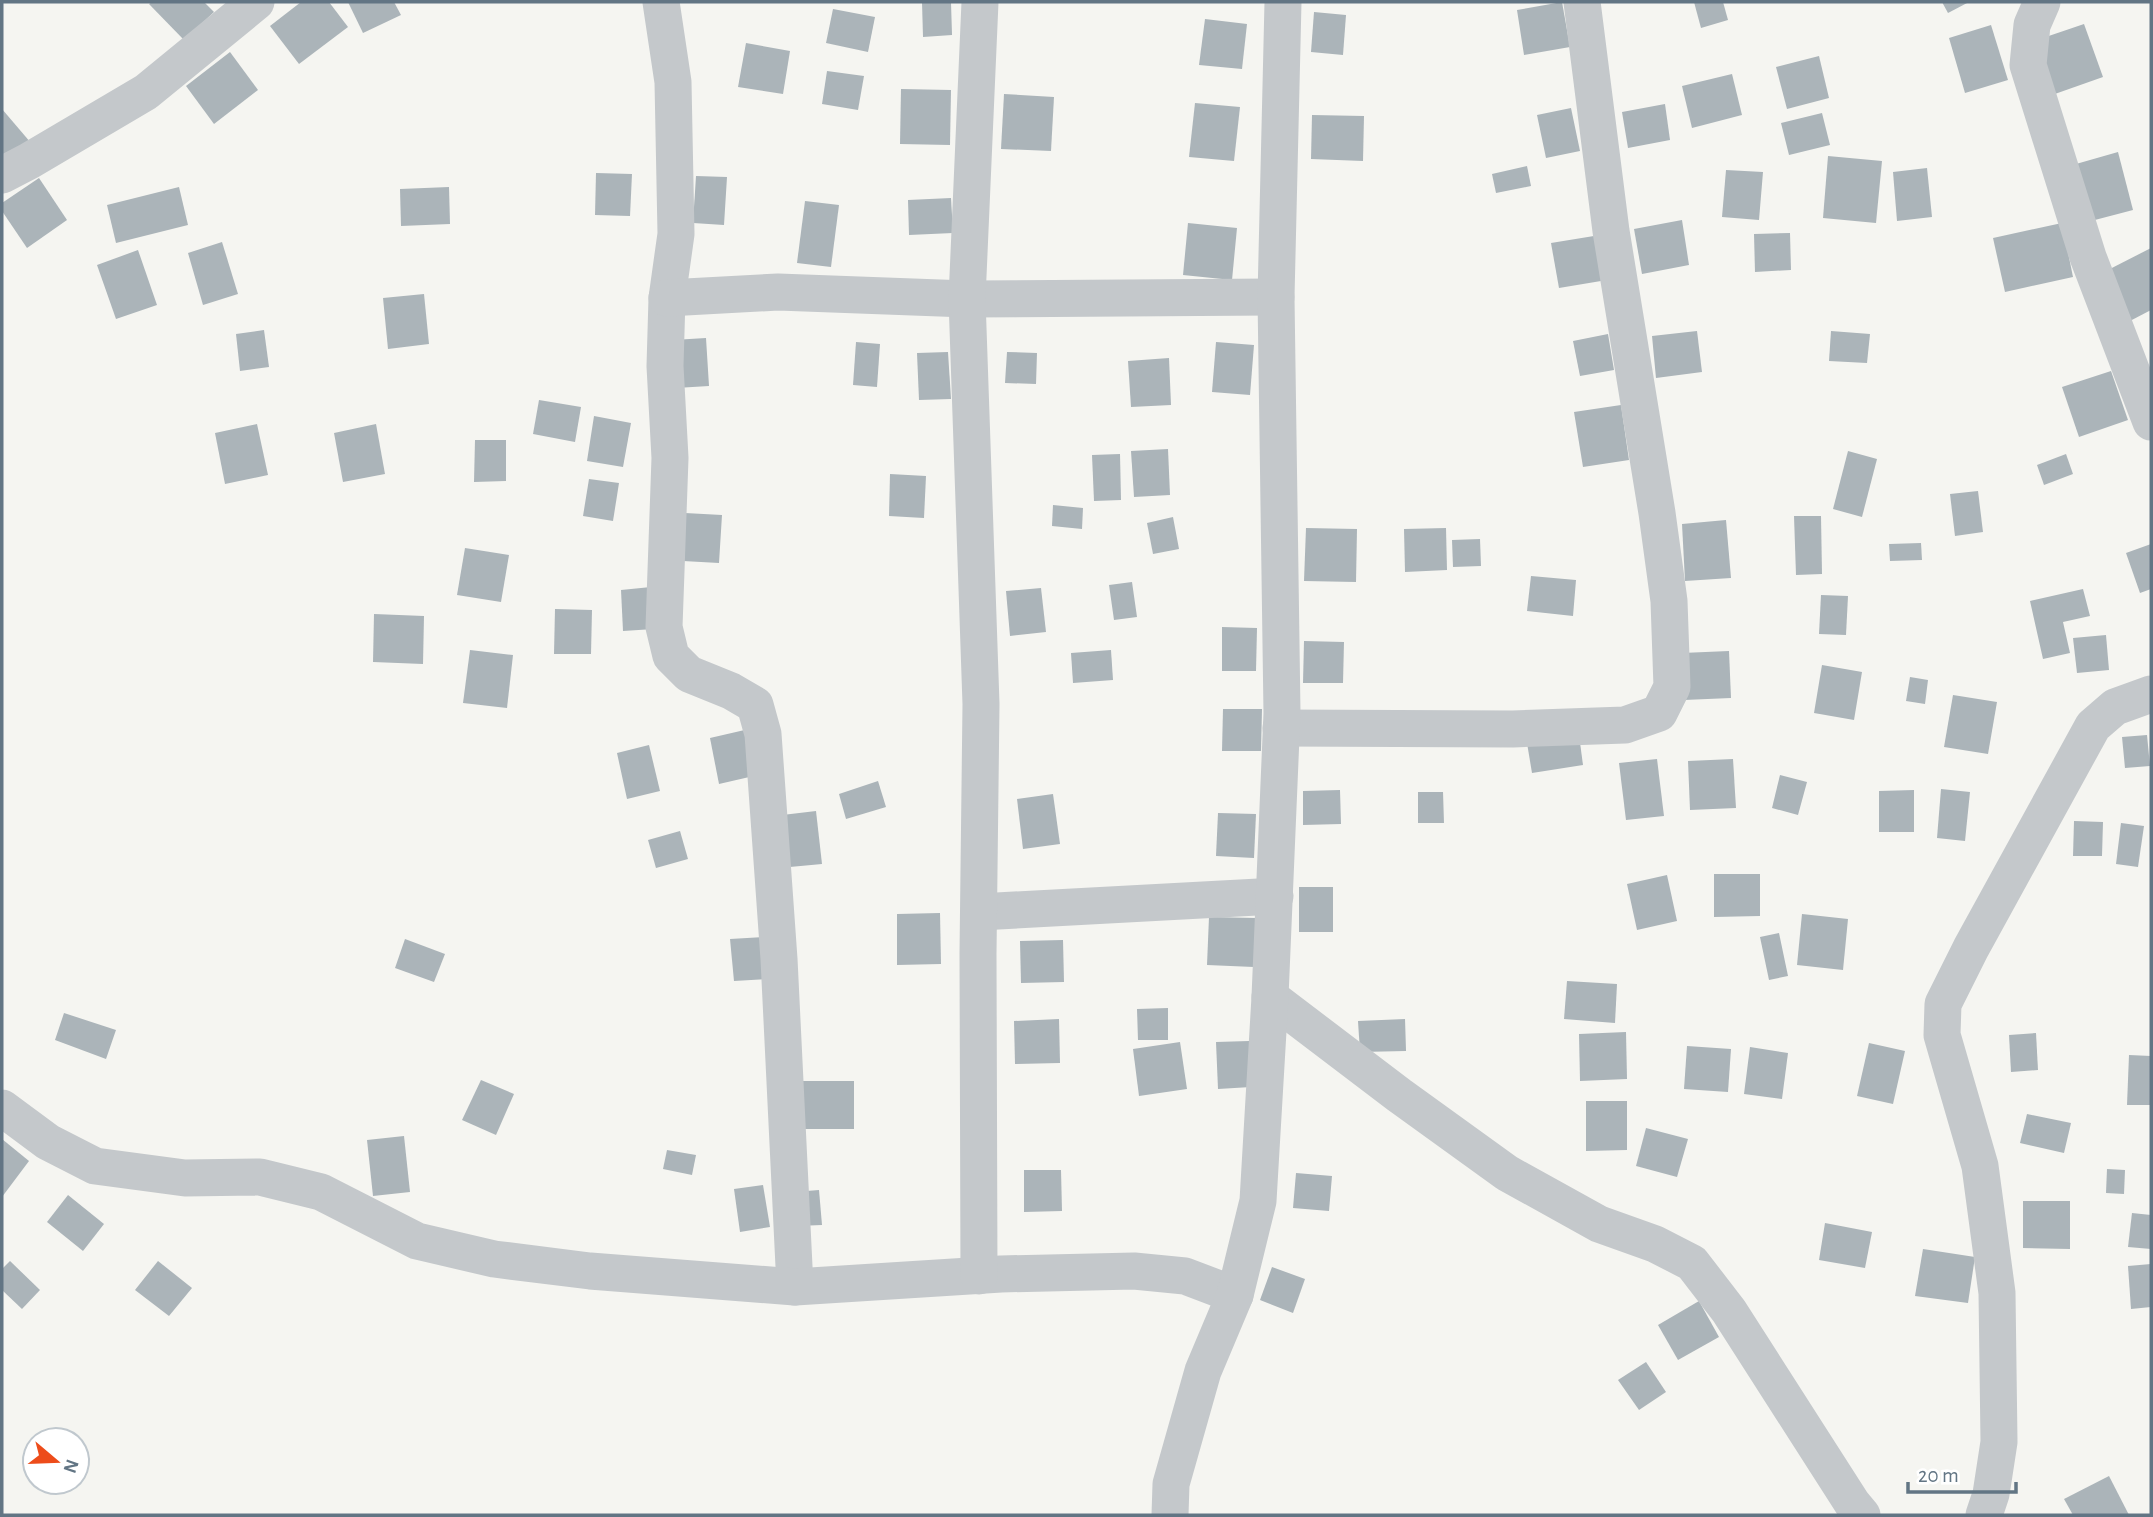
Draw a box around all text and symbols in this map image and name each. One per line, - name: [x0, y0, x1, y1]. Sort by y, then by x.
- north arrow: [21, 1426, 91, 1496]
- scale bar: [1908, 1450, 2016, 1494]
- text: N: [60, 1457, 82, 1475]
- text: 20 m: [1918, 1465, 1959, 1486]

